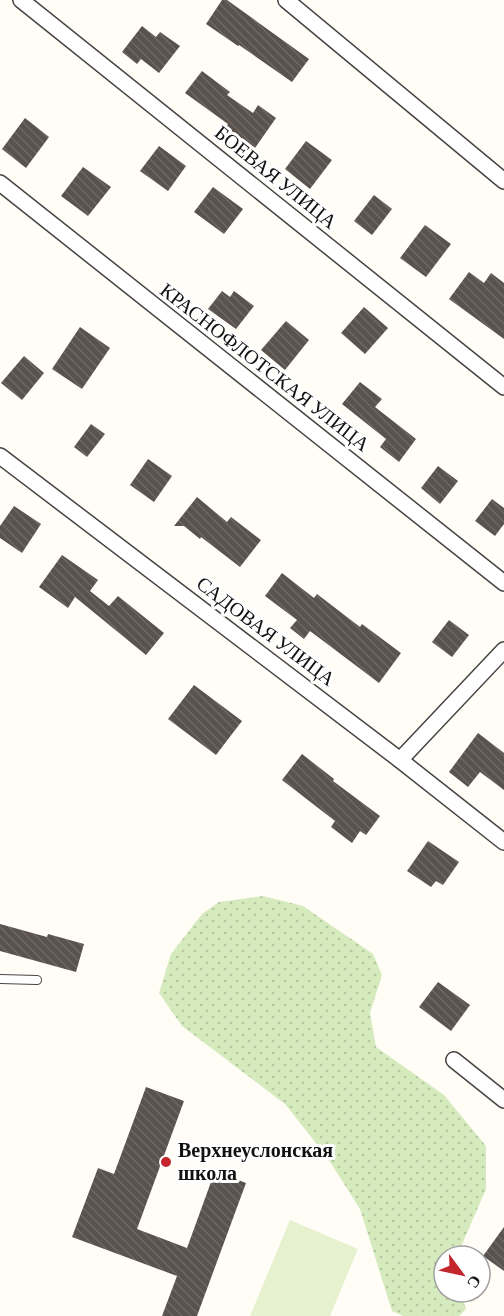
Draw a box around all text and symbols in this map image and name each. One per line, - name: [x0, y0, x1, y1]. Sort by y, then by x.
- street label: БОЕВАЯ УЛИЦА: [210, 121, 342, 234]
- street label: КРАСНОФЛОТСКАЯ УЛИЦА: [155, 278, 374, 457]
- street label: САДОВАЯ УЛИЦА: [192, 572, 340, 691]
- place label: Верхнеуслонская школа: [178, 1139, 333, 1184]
- marker: Верхнеуслонская школа: [159, 1155, 173, 1169]
- north arrow: [432, 1244, 492, 1304]
- text: С: [464, 1272, 484, 1291]

